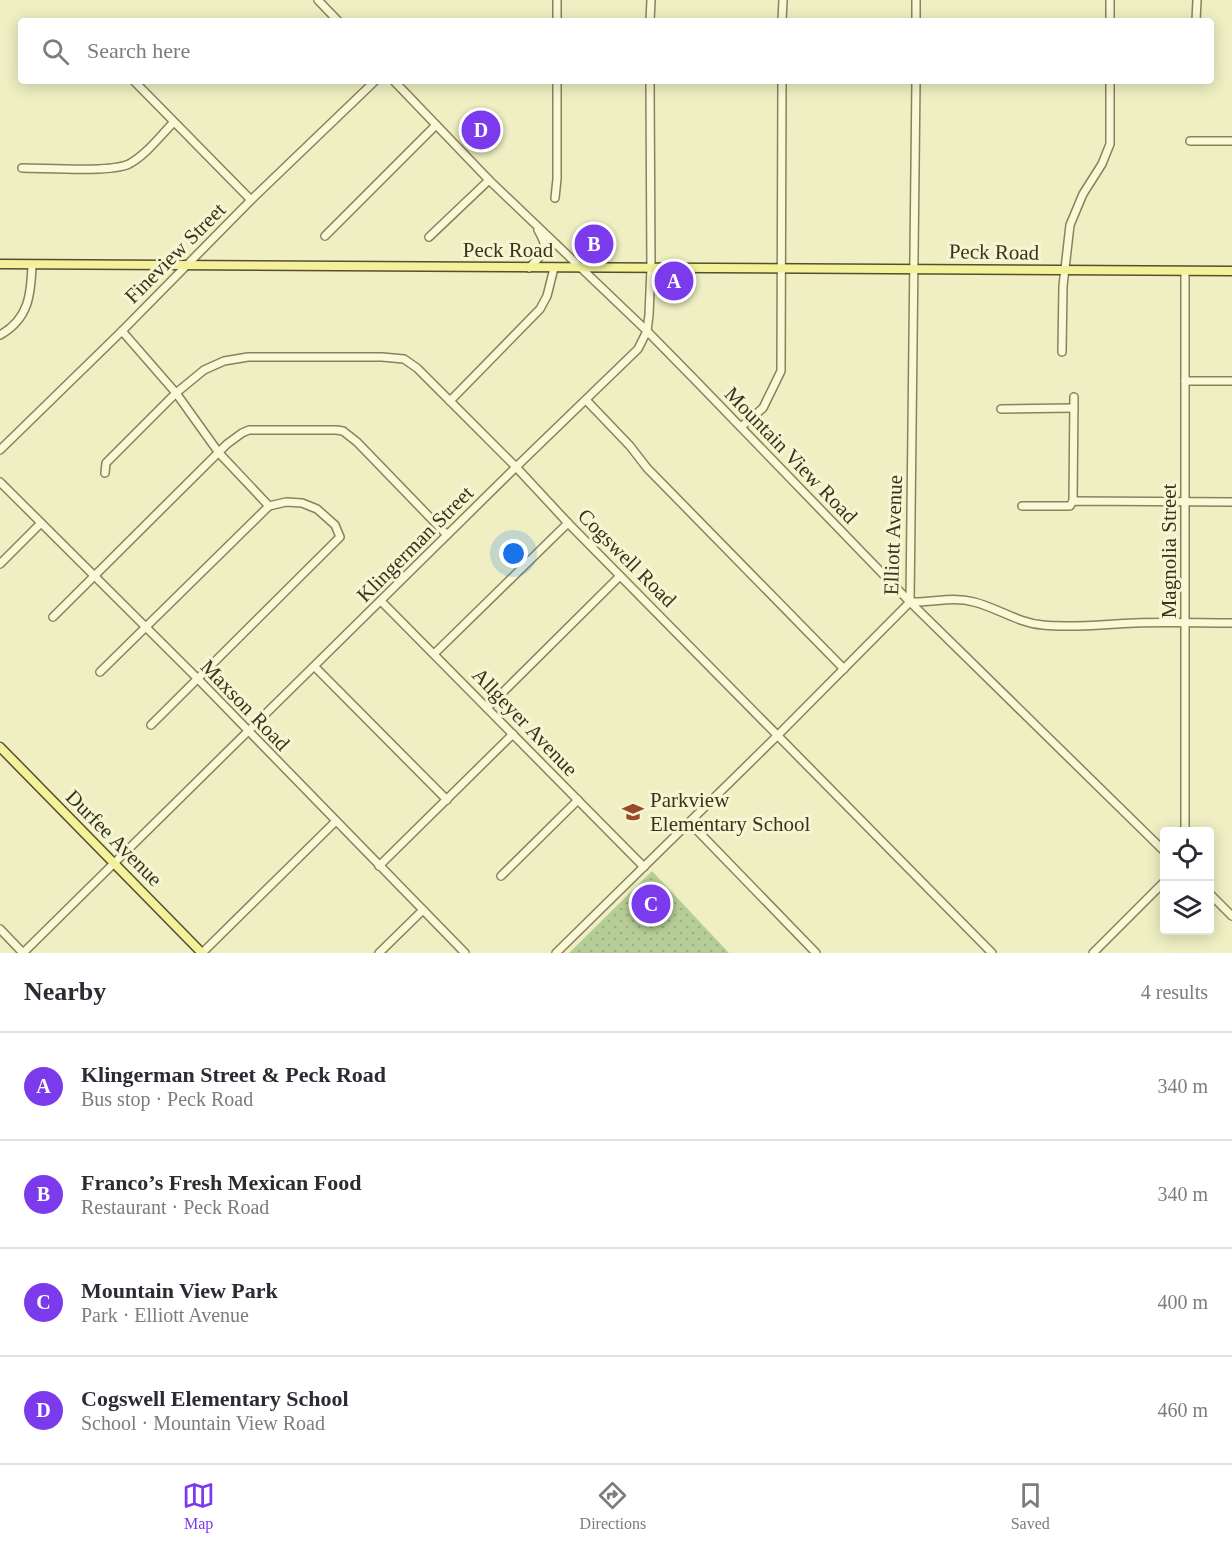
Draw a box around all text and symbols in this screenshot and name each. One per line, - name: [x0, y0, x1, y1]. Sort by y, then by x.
- search box: [18, 18, 1214, 84]
- icon: search: [39, 35, 72, 68]
- text: Search here: [87, 38, 190, 63]
- pin: D: [462, 108, 500, 152]
- street label: Fineview Street: [120, 198, 230, 308]
- pin: B: [574, 222, 614, 266]
- street label: Peck Road: [463, 238, 554, 262]
- street label: Peck Road: [949, 239, 1040, 265]
- pin: A: [654, 258, 694, 304]
- street label: Mountain View Road: [720, 382, 863, 529]
- street label: Elliott Avenue: [879, 474, 907, 596]
- street label: Klingerman Street: [352, 481, 478, 607]
- street label: Magnolia Street: [1157, 483, 1181, 618]
- street label: Cogswell Road: [573, 504, 681, 612]
- your location: [499, 539, 528, 568]
- street label: Maxson Road: [196, 654, 295, 756]
- street label: Allgeyer Avenue: [467, 663, 583, 781]
- street label: Durfee Avenue: [61, 785, 167, 891]
- place label: Parkview Elementary School: [650, 788, 811, 836]
- school or university icon: Parkview Elementary School: [621, 800, 645, 824]
- map controls: [1160, 827, 1214, 935]
- button: locate: [1160, 827, 1214, 881]
- button: layers: [1160, 881, 1214, 935]
- pin: C: [632, 882, 670, 926]
- text: Nearby: [24, 977, 106, 1006]
- text: 4 results: [1141, 981, 1208, 1003]
- text: Klingerman Street & Peck Road: [81, 1062, 386, 1087]
- text: A: [36, 1075, 51, 1097]
- text: 340 m: [1157, 1075, 1208, 1097]
- text: Bus stop · Peck Road: [81, 1088, 253, 1110]
- text: Franco’s Fresh Mexican Food: [81, 1170, 361, 1195]
- text: B: [37, 1183, 50, 1205]
- text: 340 m: [1157, 1183, 1208, 1205]
- text: Restaurant · Peck Road: [81, 1196, 269, 1218]
- text: Mountain View Park: [81, 1278, 278, 1303]
- text: C: [36, 1291, 51, 1313]
- text: 400 m: [1157, 1291, 1208, 1313]
- text: Park · Elliott Avenue: [81, 1304, 249, 1326]
- text: Cogswell Elementary School: [81, 1386, 349, 1411]
- text: D: [36, 1399, 51, 1421]
- text: 460 m: [1157, 1399, 1208, 1421]
- text: School · Mountain View Road: [81, 1412, 325, 1434]
- tab: Map: [182, 1479, 215, 1533]
- tab: Directions: [580, 1479, 646, 1533]
- tab: Saved: [1011, 1479, 1050, 1533]

